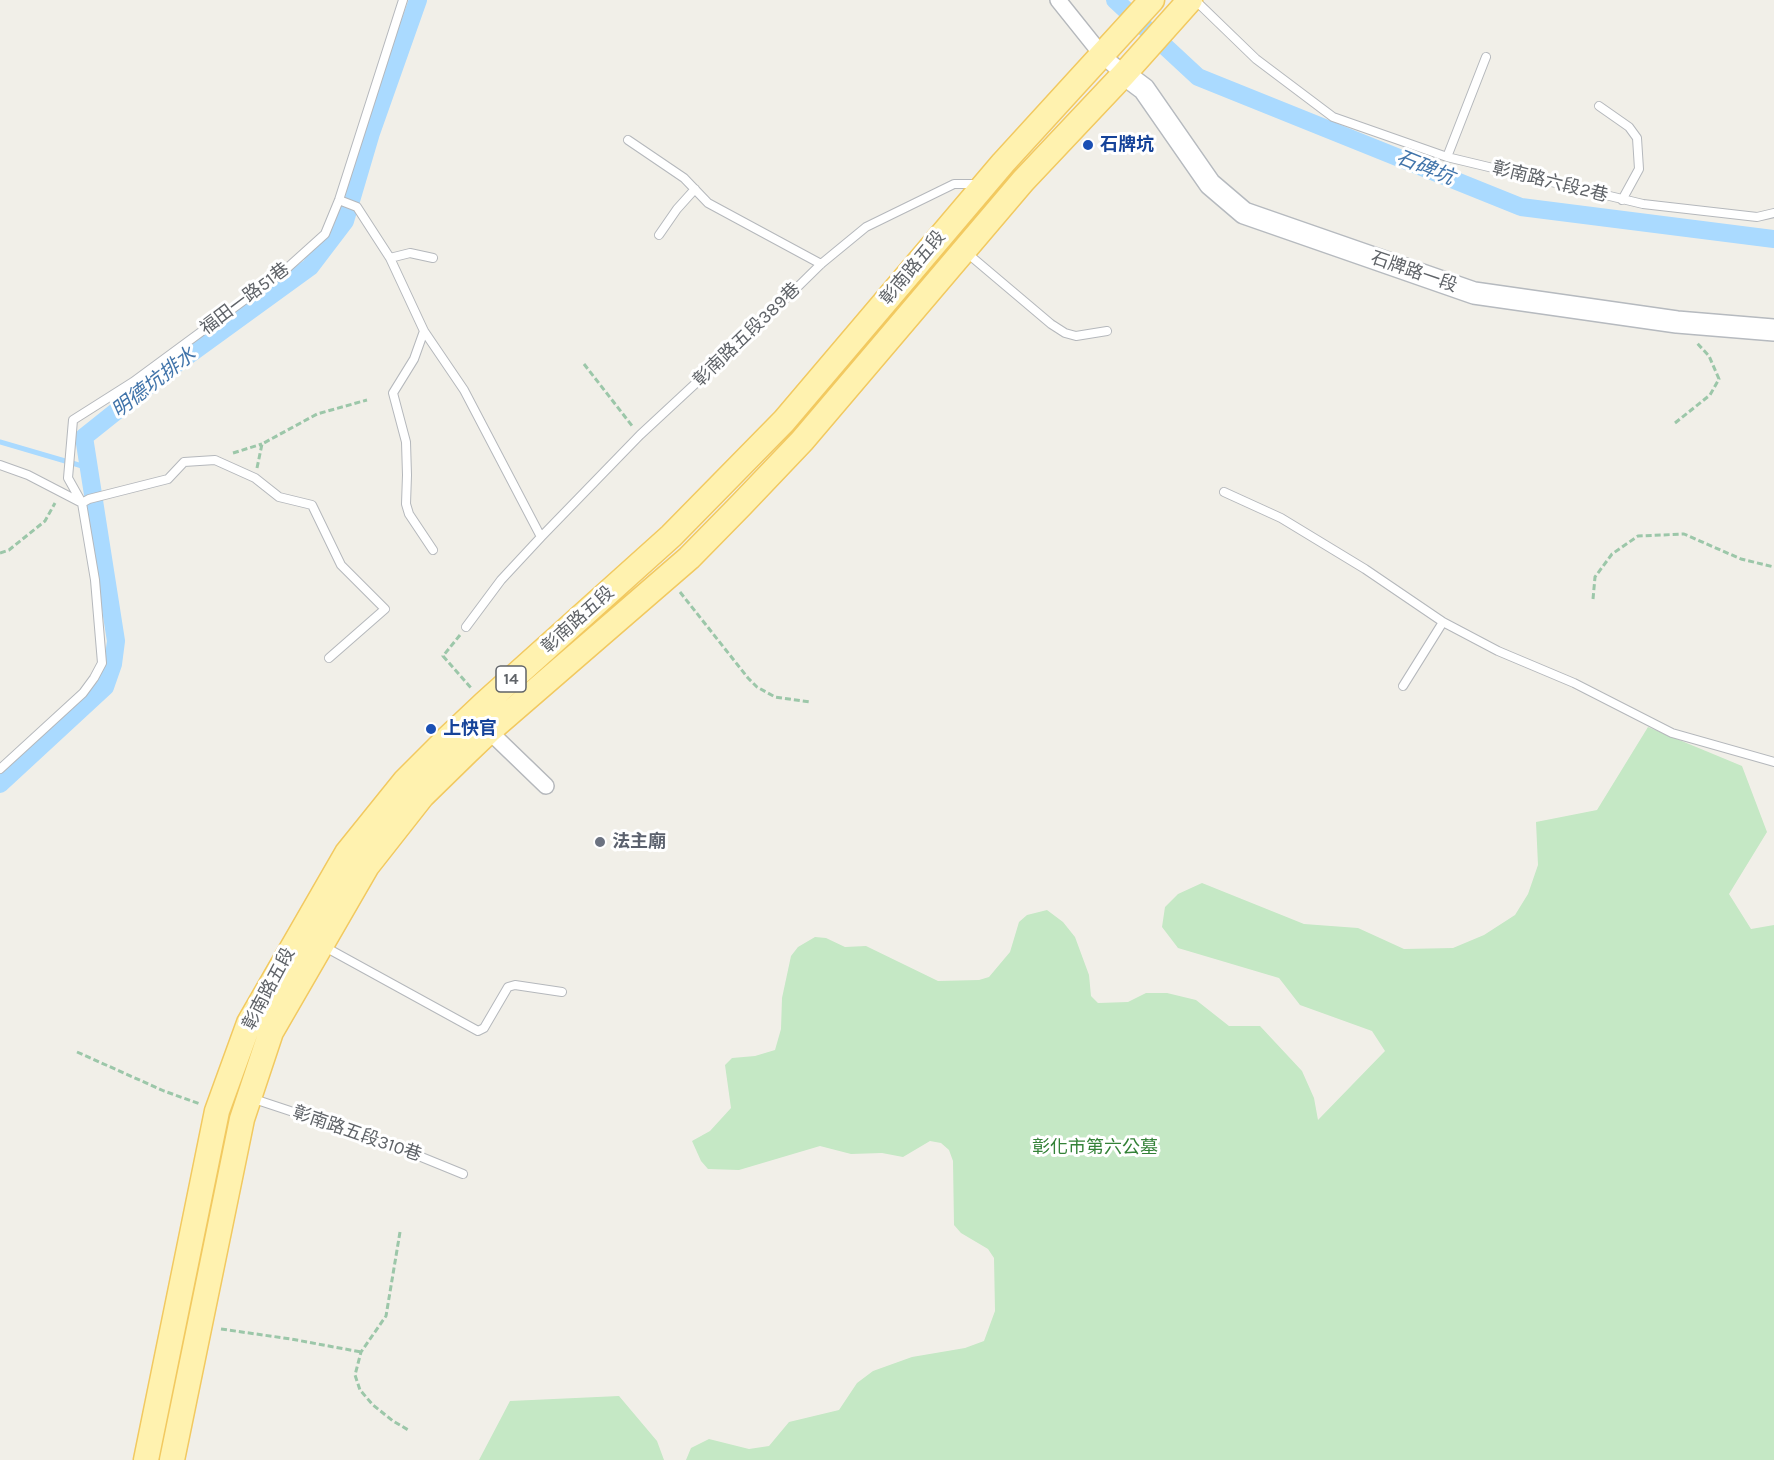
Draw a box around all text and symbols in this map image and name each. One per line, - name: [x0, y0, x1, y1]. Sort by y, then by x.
- place label: 石牌坑: [1100, 134, 1154, 156]
- marker: 石牌坑: [1081, 138, 1095, 152]
- water label: 石碑坑: [1393, 146, 1457, 190]
- street label: 彰南路六段2巷: [1490, 157, 1610, 207]
- street label: 彰南路五段: [876, 227, 950, 309]
- street label: 石牌路一段: [1368, 247, 1460, 297]
- street label: 福田一路51巷: [196, 258, 294, 340]
- street label: 彰南路五段389巷: [689, 279, 805, 391]
- water label: 明德坑排水: [107, 343, 201, 423]
- street label: 彰南路五段: [537, 582, 619, 658]
- road number: 14: [496, 666, 526, 692]
- place label: 上快官: [443, 718, 497, 740]
- marker: 上快官: [424, 722, 438, 736]
- place label: 法主廟: [612, 831, 666, 853]
- marker: 法主廟: [593, 835, 607, 849]
- street label: 彰南路五段: [238, 944, 300, 1034]
- street label: 彰南路五段310巷: [290, 1102, 424, 1166]
- park label: 彰化市第六公墓: [1032, 1137, 1158, 1159]

